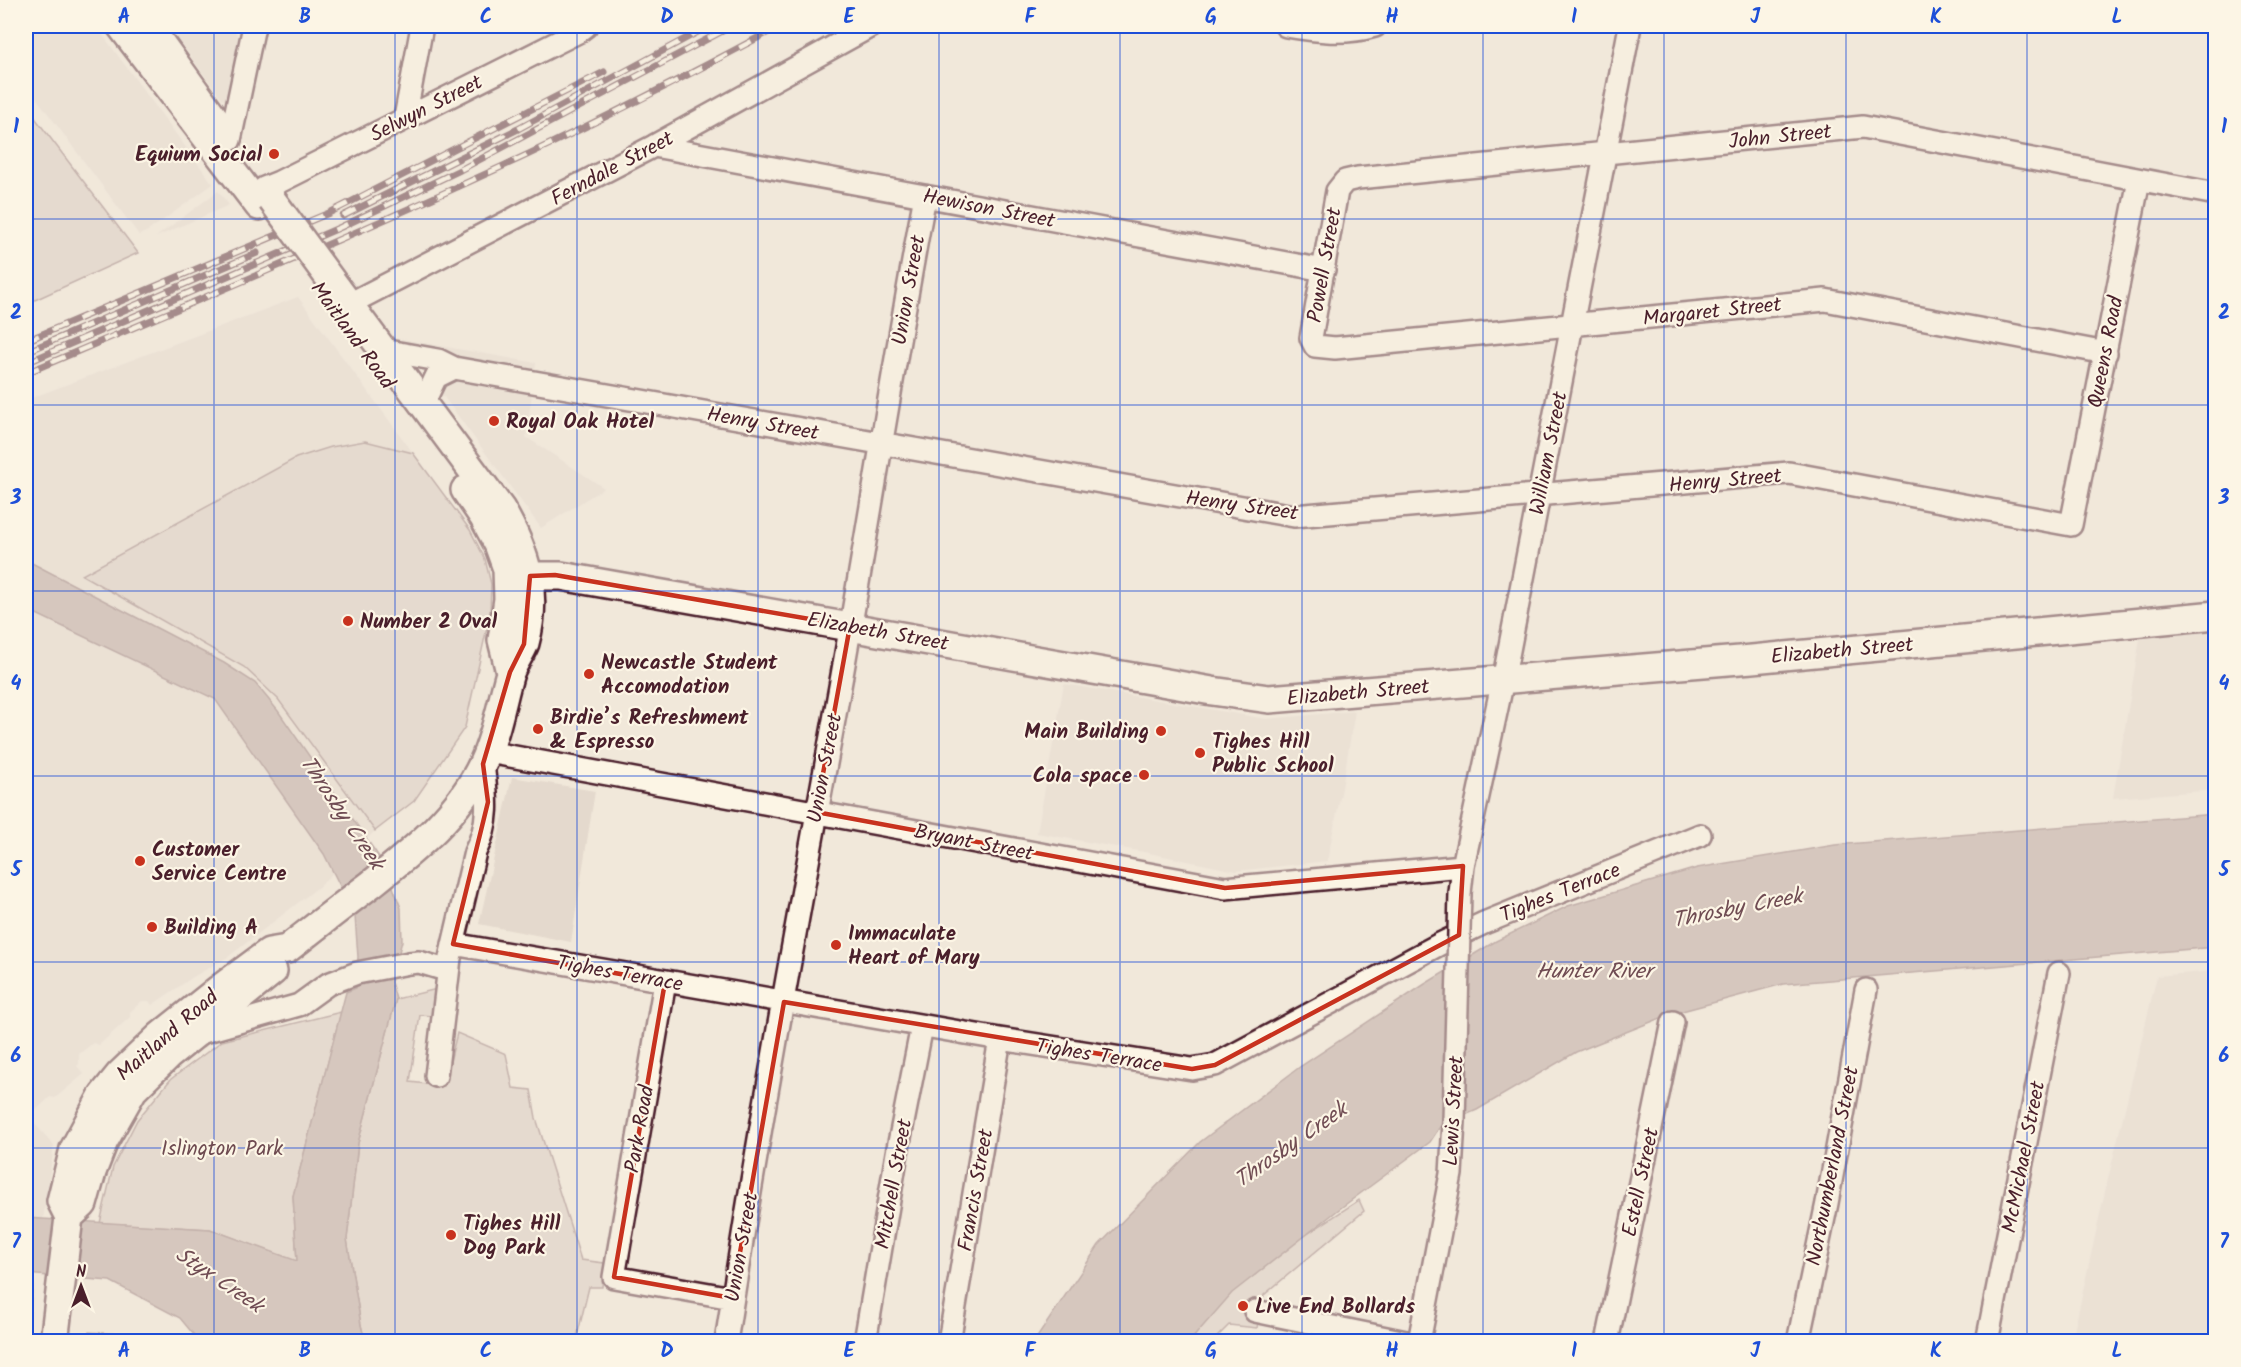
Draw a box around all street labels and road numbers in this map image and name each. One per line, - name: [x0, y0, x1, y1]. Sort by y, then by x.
- street label: Selwyn Street: [365, 66, 490, 152]
- street label: John Street: [1727, 116, 1834, 159]
- street label: Ferndale Street: [545, 123, 681, 216]
- street label: Hewison Street: [920, 180, 1058, 239]
- street label: Powell Street: [1299, 204, 1352, 325]
- street label: Union Street: [884, 232, 936, 348]
- street label: Maitland Road: [301, 275, 403, 397]
- street label: Margaret Street: [1641, 289, 1784, 336]
- street label: Queens Road: [2079, 293, 2134, 411]
- street label: William Street: [1521, 388, 1578, 518]
- street label: Henry Street: [704, 398, 822, 451]
- street label: Henry Street: [1667, 460, 1784, 503]
- street label: Henry Street: [1183, 482, 1301, 531]
- street label: Elizabeth Street: [804, 604, 952, 661]
- street label: Elizabeth Street: [1769, 629, 1916, 674]
- street label: Elizabeth Street: [1285, 671, 1432, 716]
- street label: Union Street: [799, 710, 852, 826]
- street label: Bryant Street: [911, 816, 1037, 871]
- street label: Tighes Terrace: [1495, 854, 1626, 933]
- street label: Tighes Terrace: [554, 947, 686, 1002]
- street label: Maitland Road: [109, 982, 227, 1090]
- street label: Tighes Terrace: [1033, 1030, 1165, 1083]
- street label: Lewis Street: [1435, 1054, 1474, 1167]
- street label: Northumberland Street: [1798, 1063, 1869, 1269]
- street label: McMichael Street: [1994, 1078, 2056, 1236]
- street label: Park Road: [617, 1082, 665, 1176]
- street label: Mitchell Street: [867, 1116, 922, 1252]
- street label: Estell Street: [1614, 1124, 1669, 1240]
- street label: Francis Street: [949, 1126, 1004, 1254]
- street label: Union Street: [717, 1189, 769, 1305]

